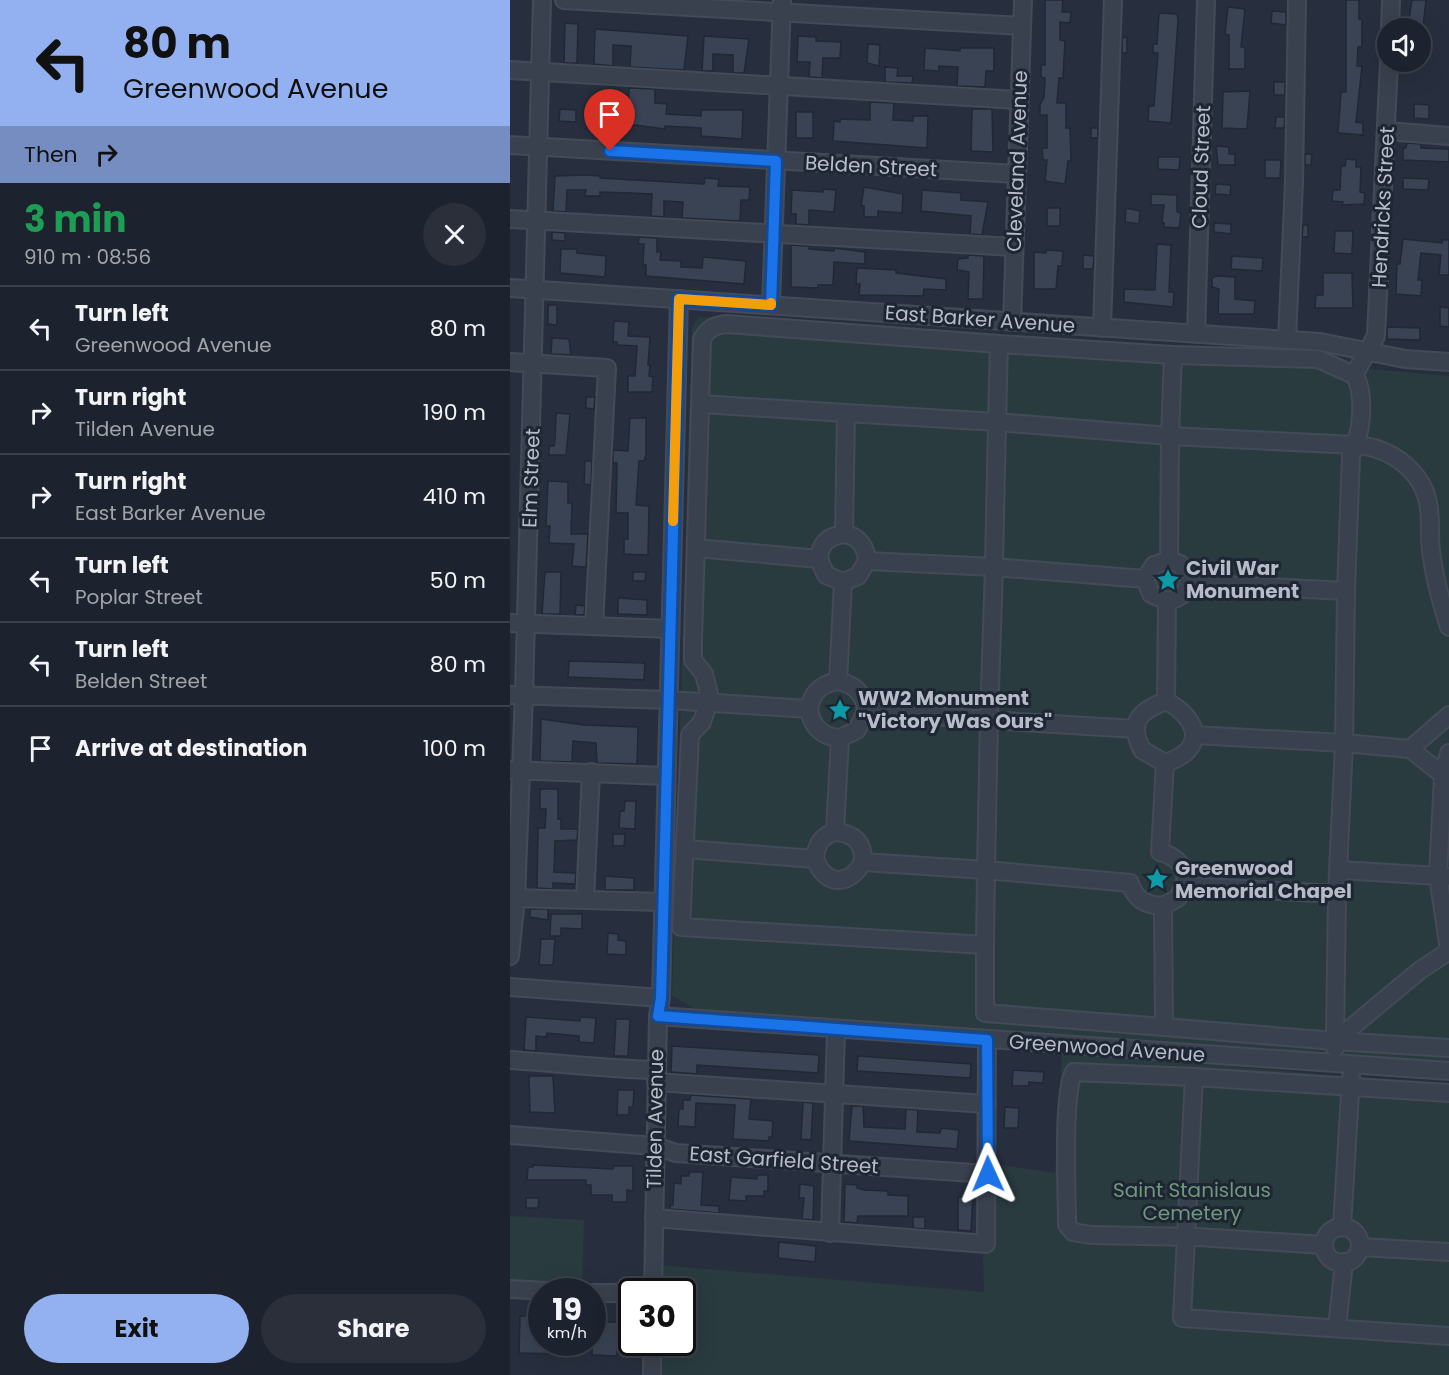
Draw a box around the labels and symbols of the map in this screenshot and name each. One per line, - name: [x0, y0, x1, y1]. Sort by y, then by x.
- street label: Cleveland Avenue: [1000, 70, 1034, 252]
- pin: [584, 89, 635, 151]
- street label: Cloud Street: [1185, 105, 1217, 229]
- street label: Hendricks Street: [1365, 126, 1401, 288]
- street label: Belden Street: [804, 149, 938, 183]
- street label: East Barker Avenue: [884, 298, 1076, 340]
- street label: Elm Street: [515, 428, 547, 528]
- place label: Civil War Monument: [1186, 554, 1299, 605]
- place icon: Civil War Monument: [1155, 567, 1181, 593]
- place label: WW2 Monument "Victory Was Ours": [858, 684, 1052, 735]
- place icon: WW2 Monument "Victory Was Ours": [827, 697, 853, 723]
- place label: Greenwood Memorial Chapel: [1175, 854, 1352, 905]
- place icon: Greenwood Memorial Chapel: [1144, 866, 1170, 892]
- street label: Greenwood Avenue: [1008, 1027, 1206, 1069]
- street label: Tilden Avenue: [640, 1049, 670, 1189]
- street label: East Garfield Street: [688, 1139, 880, 1181]
- position arrow: [956, 1142, 1020, 1206]
- park label: Saint Stanislaus Cemetery: [1113, 1176, 1271, 1227]
- speed limit sign: 30: [618, 1278, 696, 1356]

